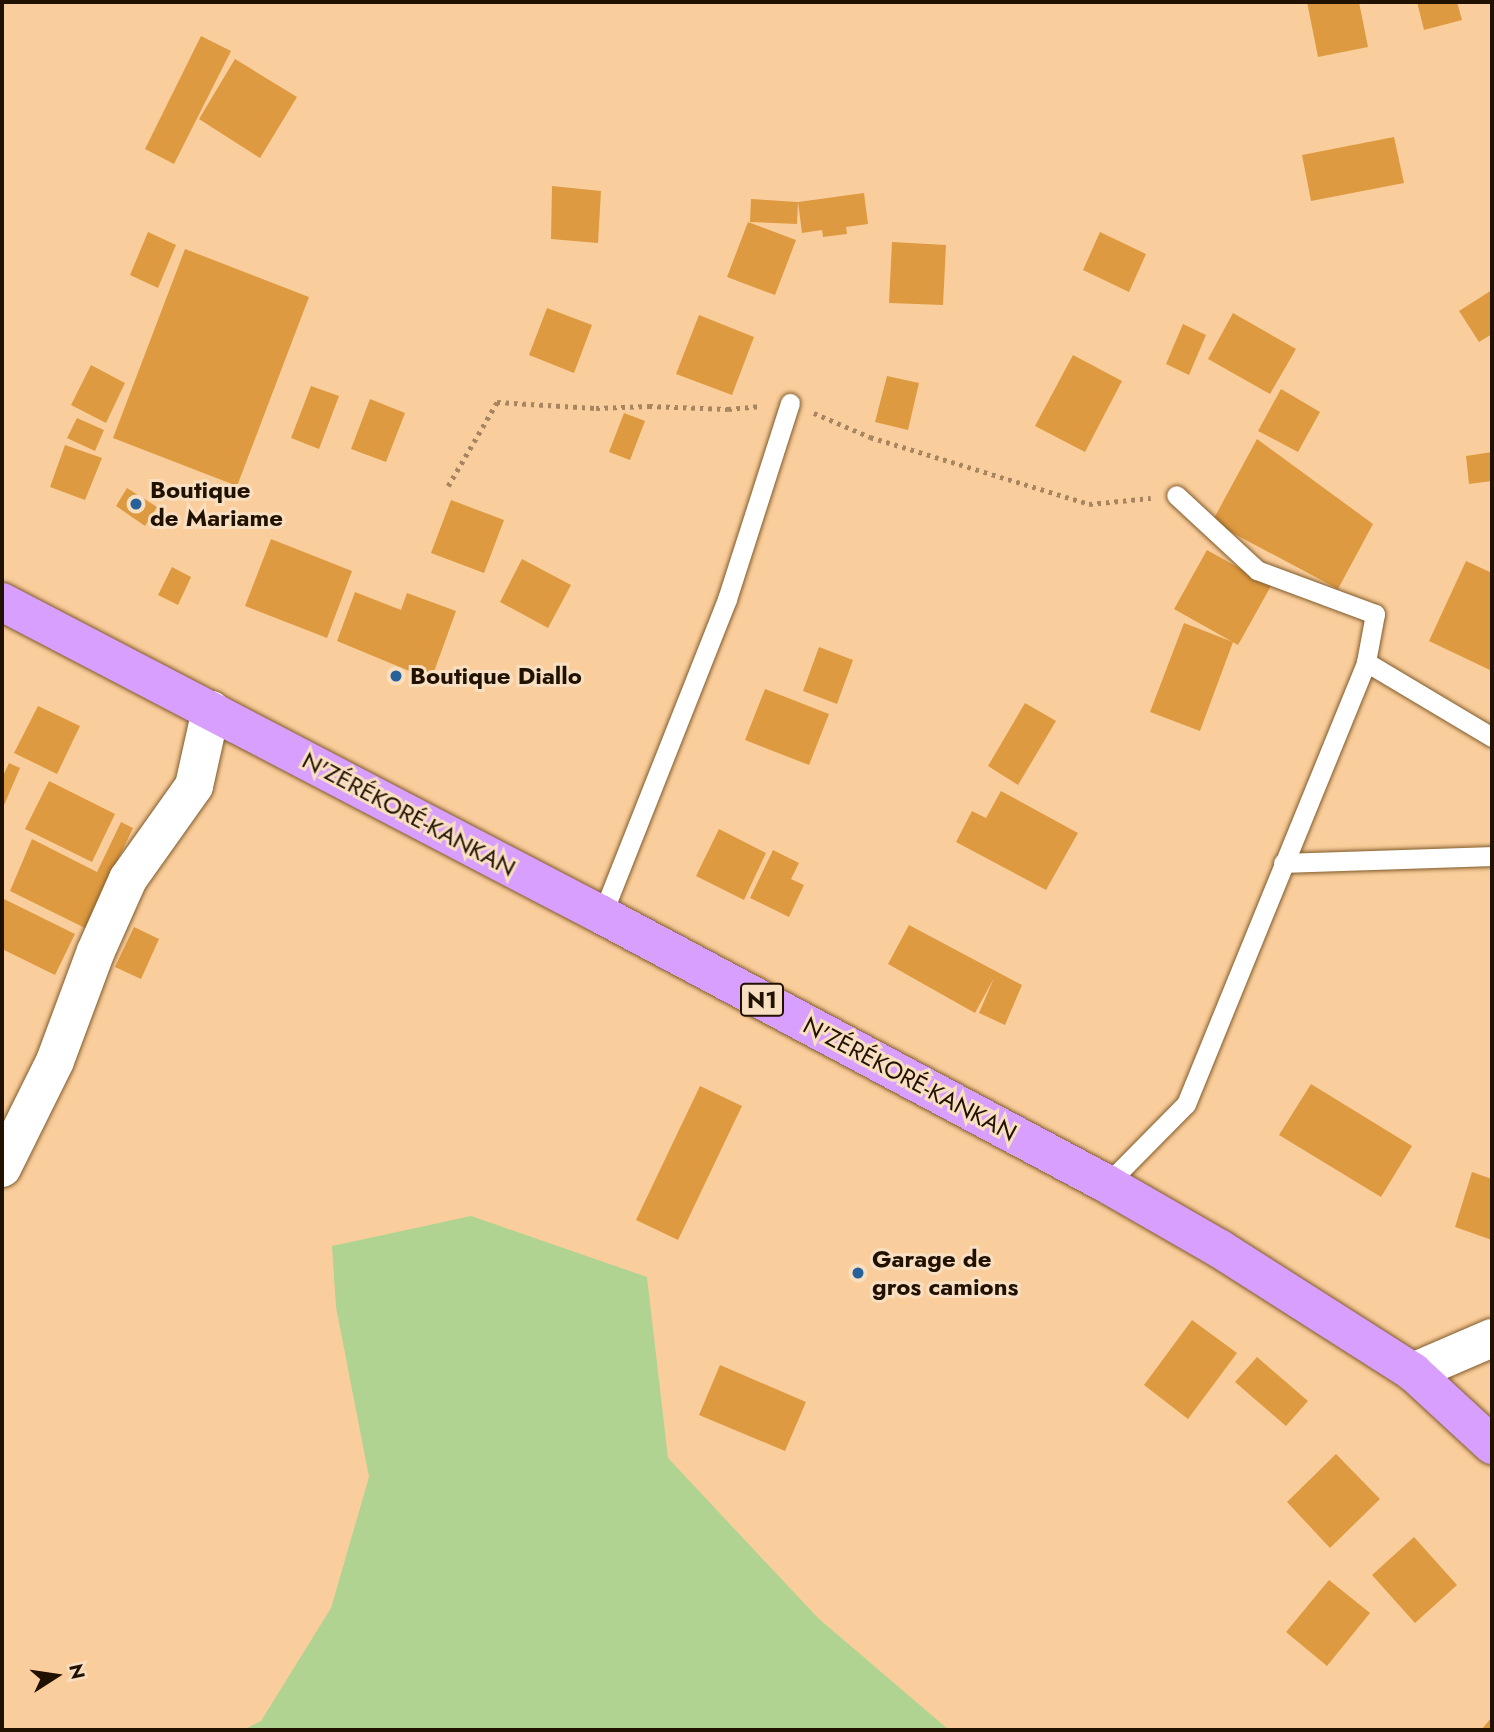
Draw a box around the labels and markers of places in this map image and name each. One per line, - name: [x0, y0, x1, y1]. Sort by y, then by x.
- place label: Boutique de Mariame: [150, 476, 283, 532]
- marker: Boutique de Mariame: [128, 496, 144, 512]
- place label: Boutique Diallo: [410, 662, 582, 690]
- marker: Boutique Diallo: [388, 668, 404, 684]
- place label: Garage de gros camions: [872, 1245, 1018, 1301]
- marker: Garage de gros camions: [850, 1265, 866, 1281]

